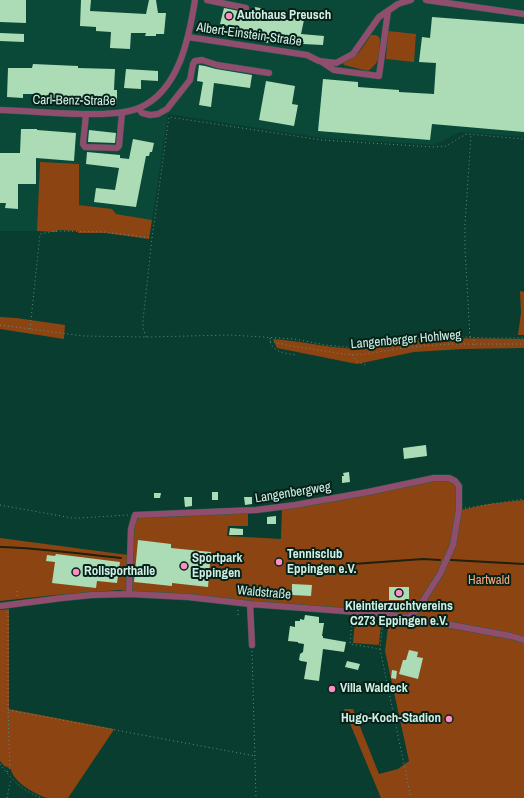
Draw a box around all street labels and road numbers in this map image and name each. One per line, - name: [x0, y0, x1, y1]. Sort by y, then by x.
- street label: Albert-Einstein-Straße: [195, 20, 303, 50]
- street label: Carl-Benz-Straße: [32, 92, 116, 110]
- street label: Langenberger Hohlweg: [350, 327, 462, 353]
- street label: Langenbergweg: [254, 479, 332, 507]
- street label: Waldstraße: [236, 583, 292, 603]

